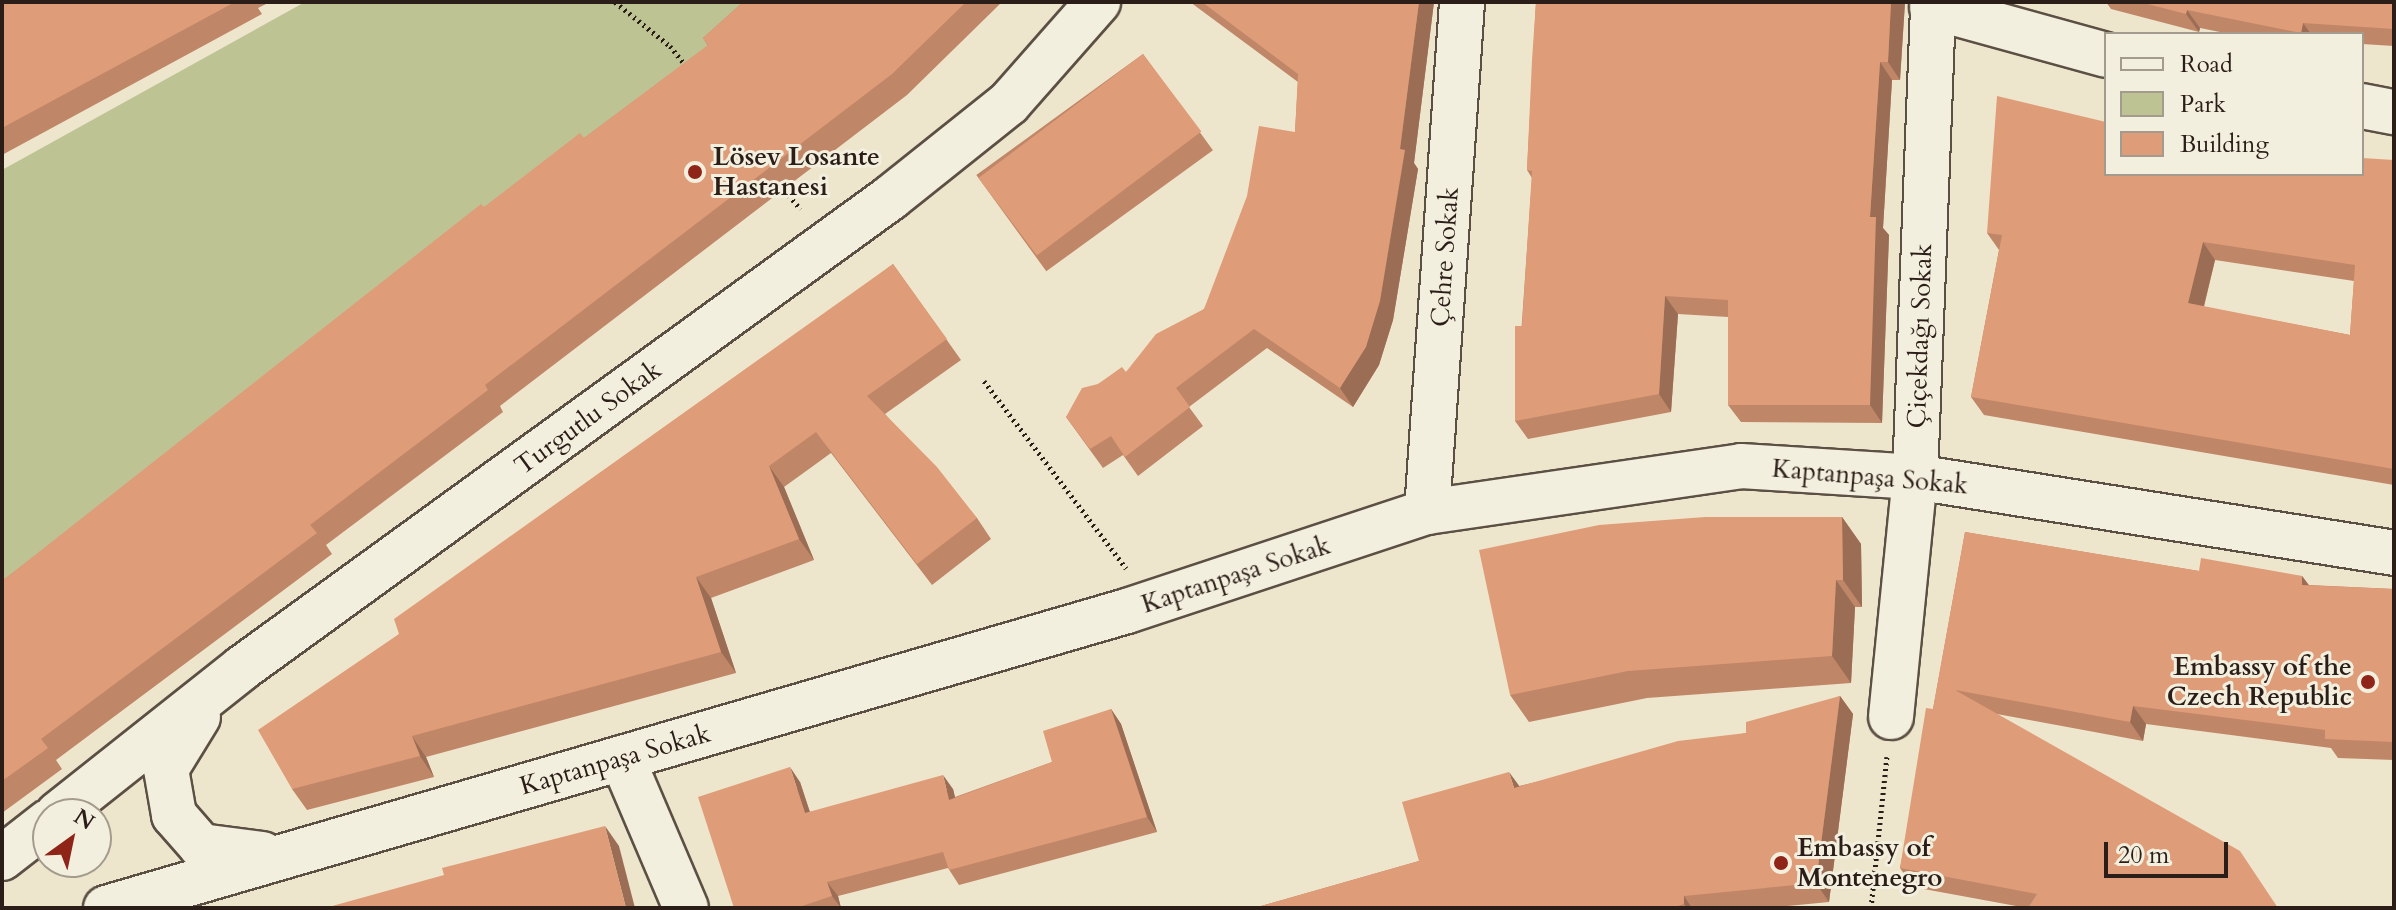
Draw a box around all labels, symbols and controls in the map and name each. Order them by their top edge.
legend [2104,32,2364,176]
text: Road [2180,48,2233,81]
text: Park [2180,88,2226,121]
text: Building [2180,128,2269,161]
place label: Lösev Losante Hastanesi [713,141,880,202]
marker: Lösev Losante Hastanesi [684,161,706,183]
street label: Çehre Sokak [1425,186,1465,328]
street label: Çiçekdağı Sokak [1901,243,1939,429]
street label: Turgutlu Sokak [508,354,668,482]
street label: Kaptanpaşa Sokak [1771,453,1969,501]
street label: Kaptanpaşa Sokak [1138,530,1334,620]
place label: Embassy of the Czech Republic [2167,651,2352,712]
marker: Embassy of the Czech Republic [2359,673,2377,691]
street label: Kaptanpaşa Sokak [516,718,714,802]
north arrow [32,798,112,878]
text: N [68,802,100,837]
scale bar [2108,826,2232,876]
place label: Embassy of Montenegro [1797,832,1943,894]
text: 20 m [2118,839,2169,872]
marker: Embassy of Montenegro [1772,854,1790,872]

